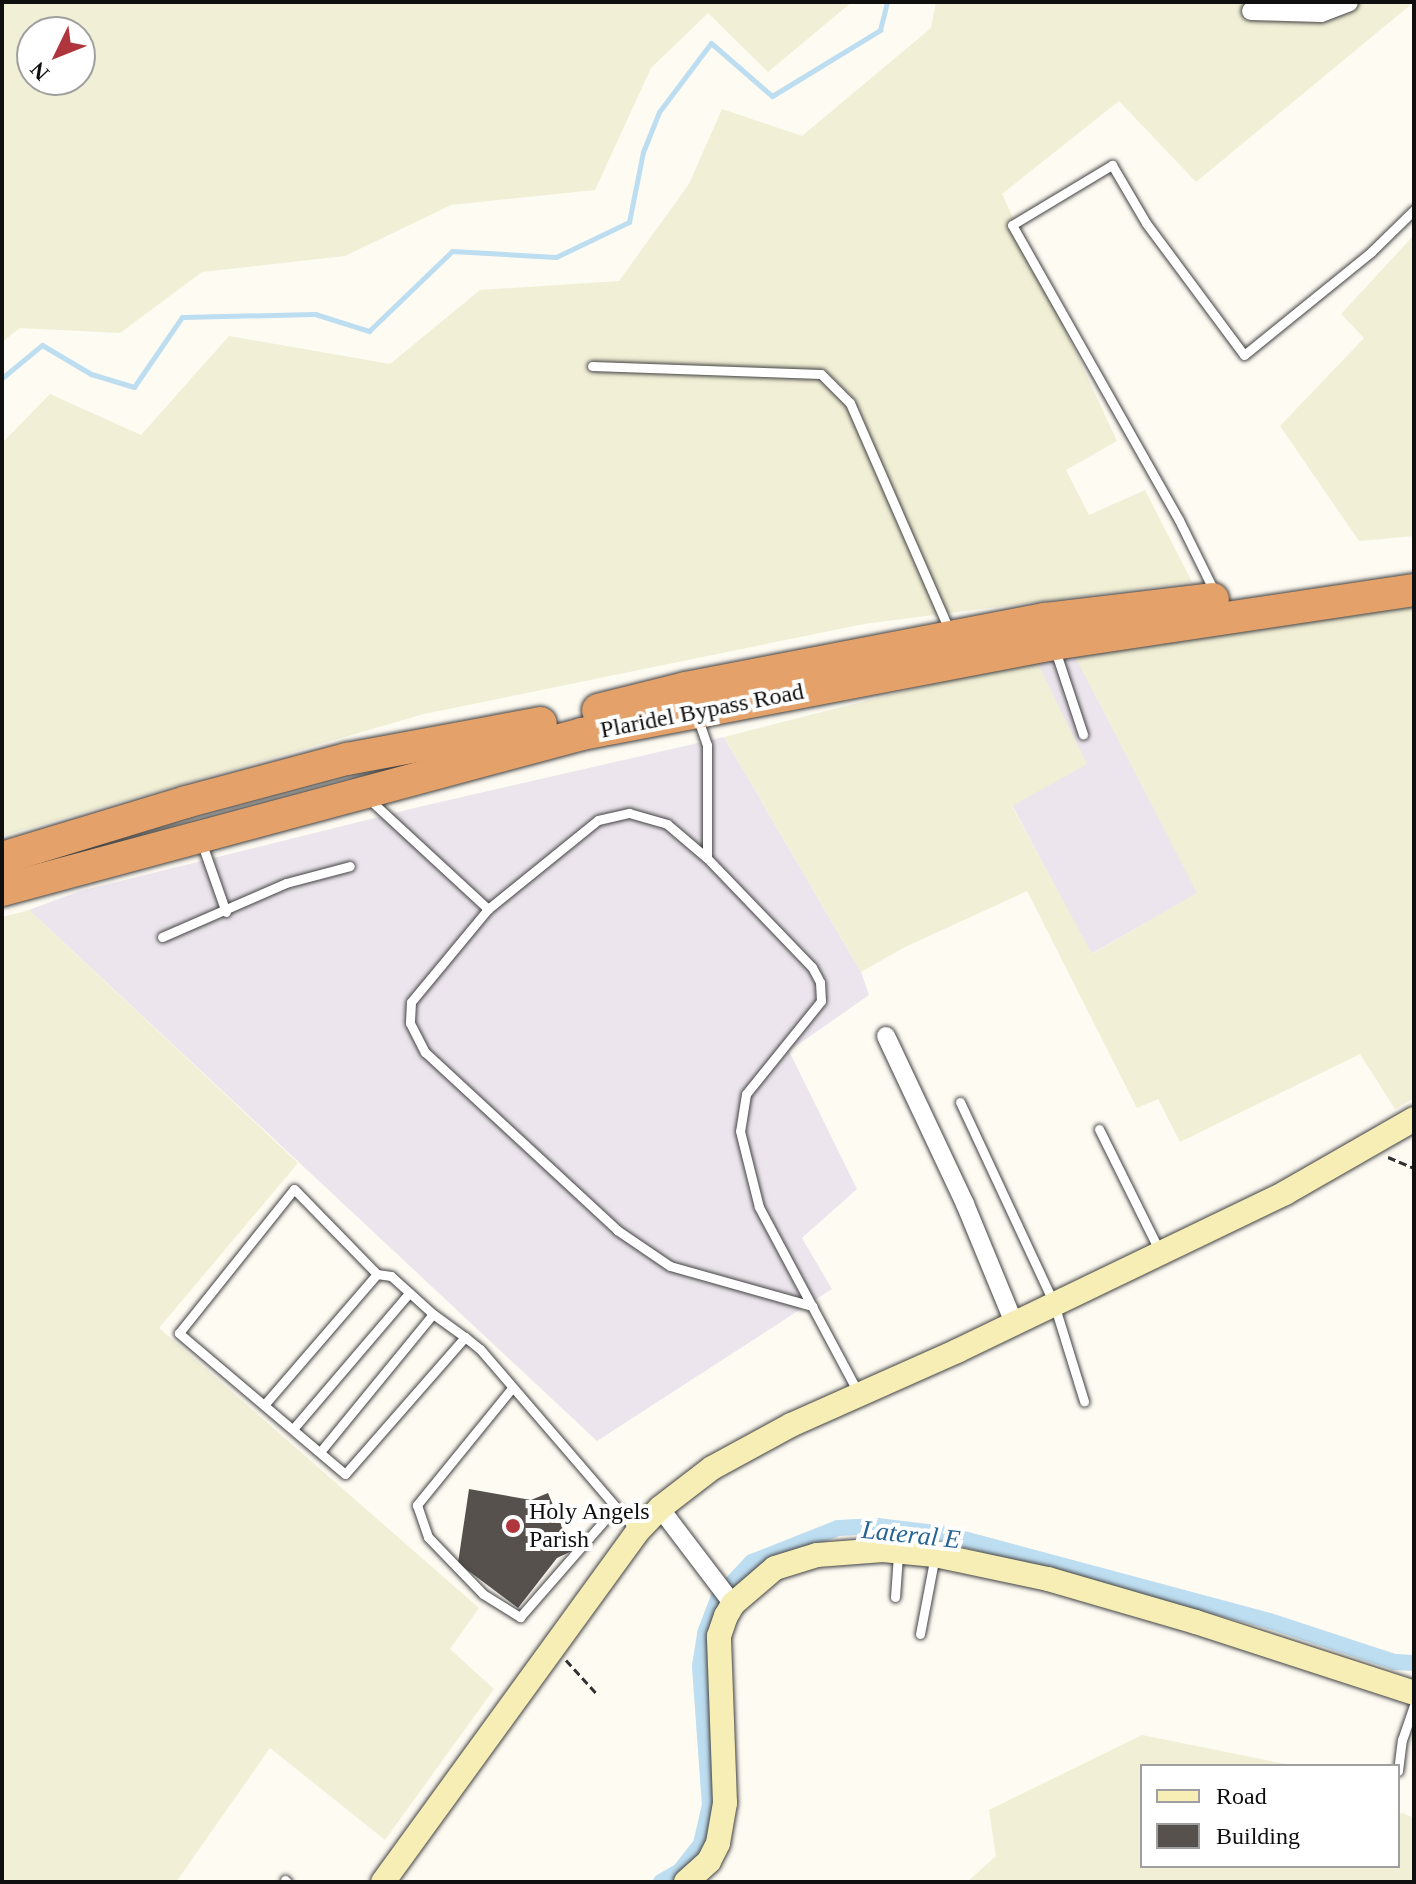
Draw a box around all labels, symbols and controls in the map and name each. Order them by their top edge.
north arrow [16,16,96,96]
text: N [25,57,54,86]
street label: Plaridel Bypass Road [598,677,806,745]
place label: Holy Angels Parish [529,1498,651,1554]
water label: Lateral E [860,1514,962,1556]
marker: Holy Angels Parish [504,1517,522,1535]
legend [1140,1764,1400,1868]
text: Road [1216,1783,1267,1809]
text: Building [1216,1823,1300,1849]

